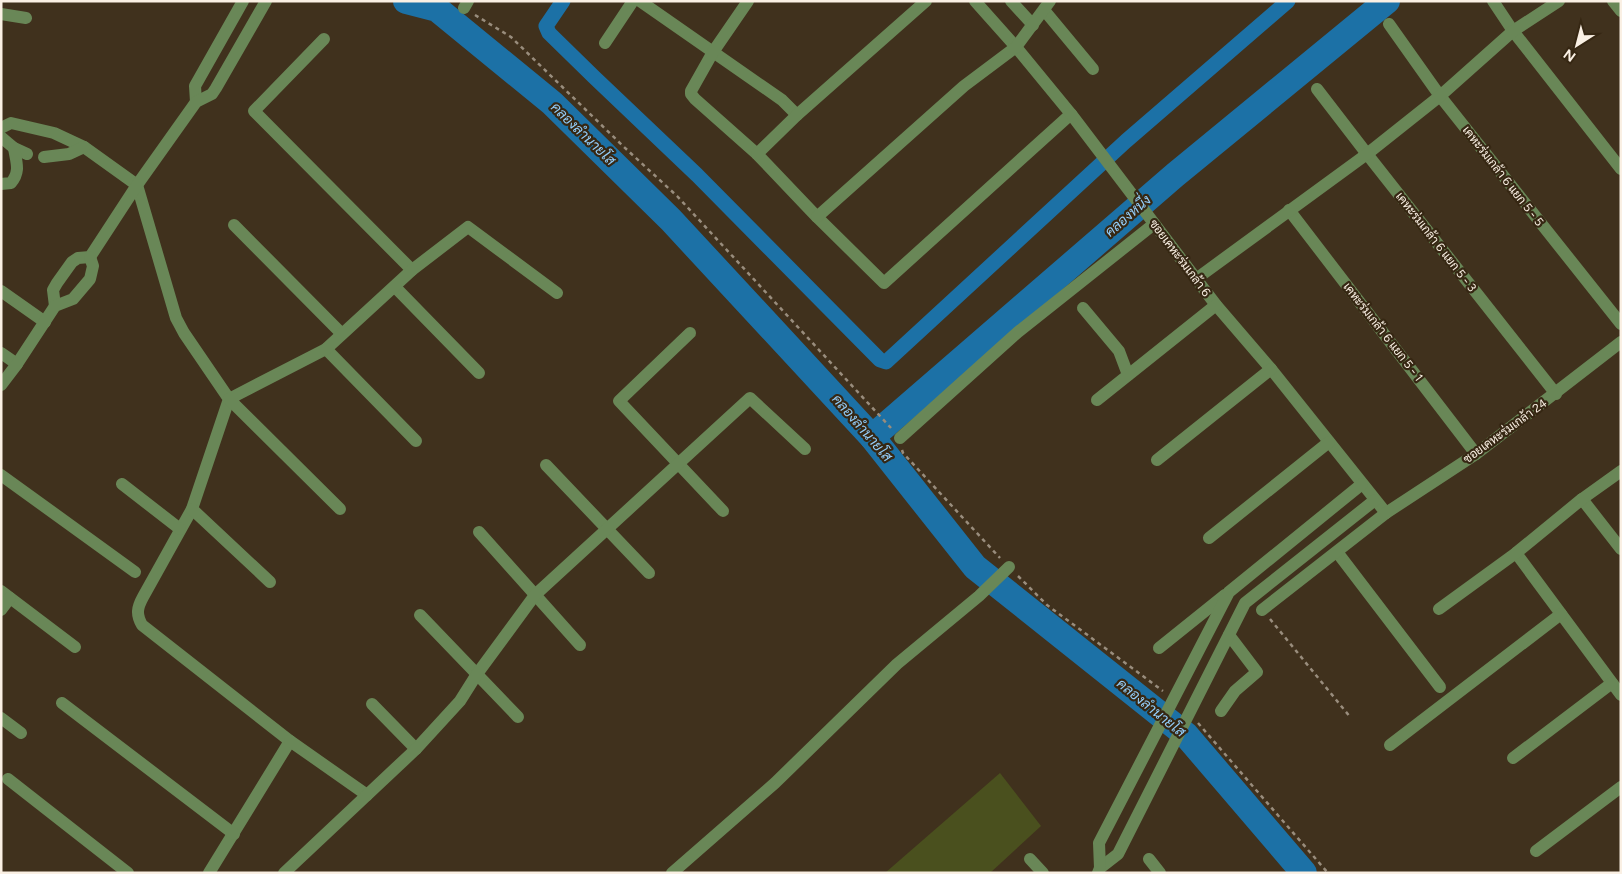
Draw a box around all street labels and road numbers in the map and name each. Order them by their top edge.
street label: เคหะร่มเกล้า 6 แยก 5 - 5 [1460,123,1546,229]
street label: เคหะร่มเกล้า 6 แยก 5 - 3 [1393,189,1479,295]
street label: ซอยเคหะร่มเกล้า 6 [1147,217,1214,299]
street label: เคหะร่มเกล้า 6 แยก 5 - 1 [1340,280,1426,384]
street label: ซอยเคหะร่มเกล้า 24 [1460,396,1550,466]

